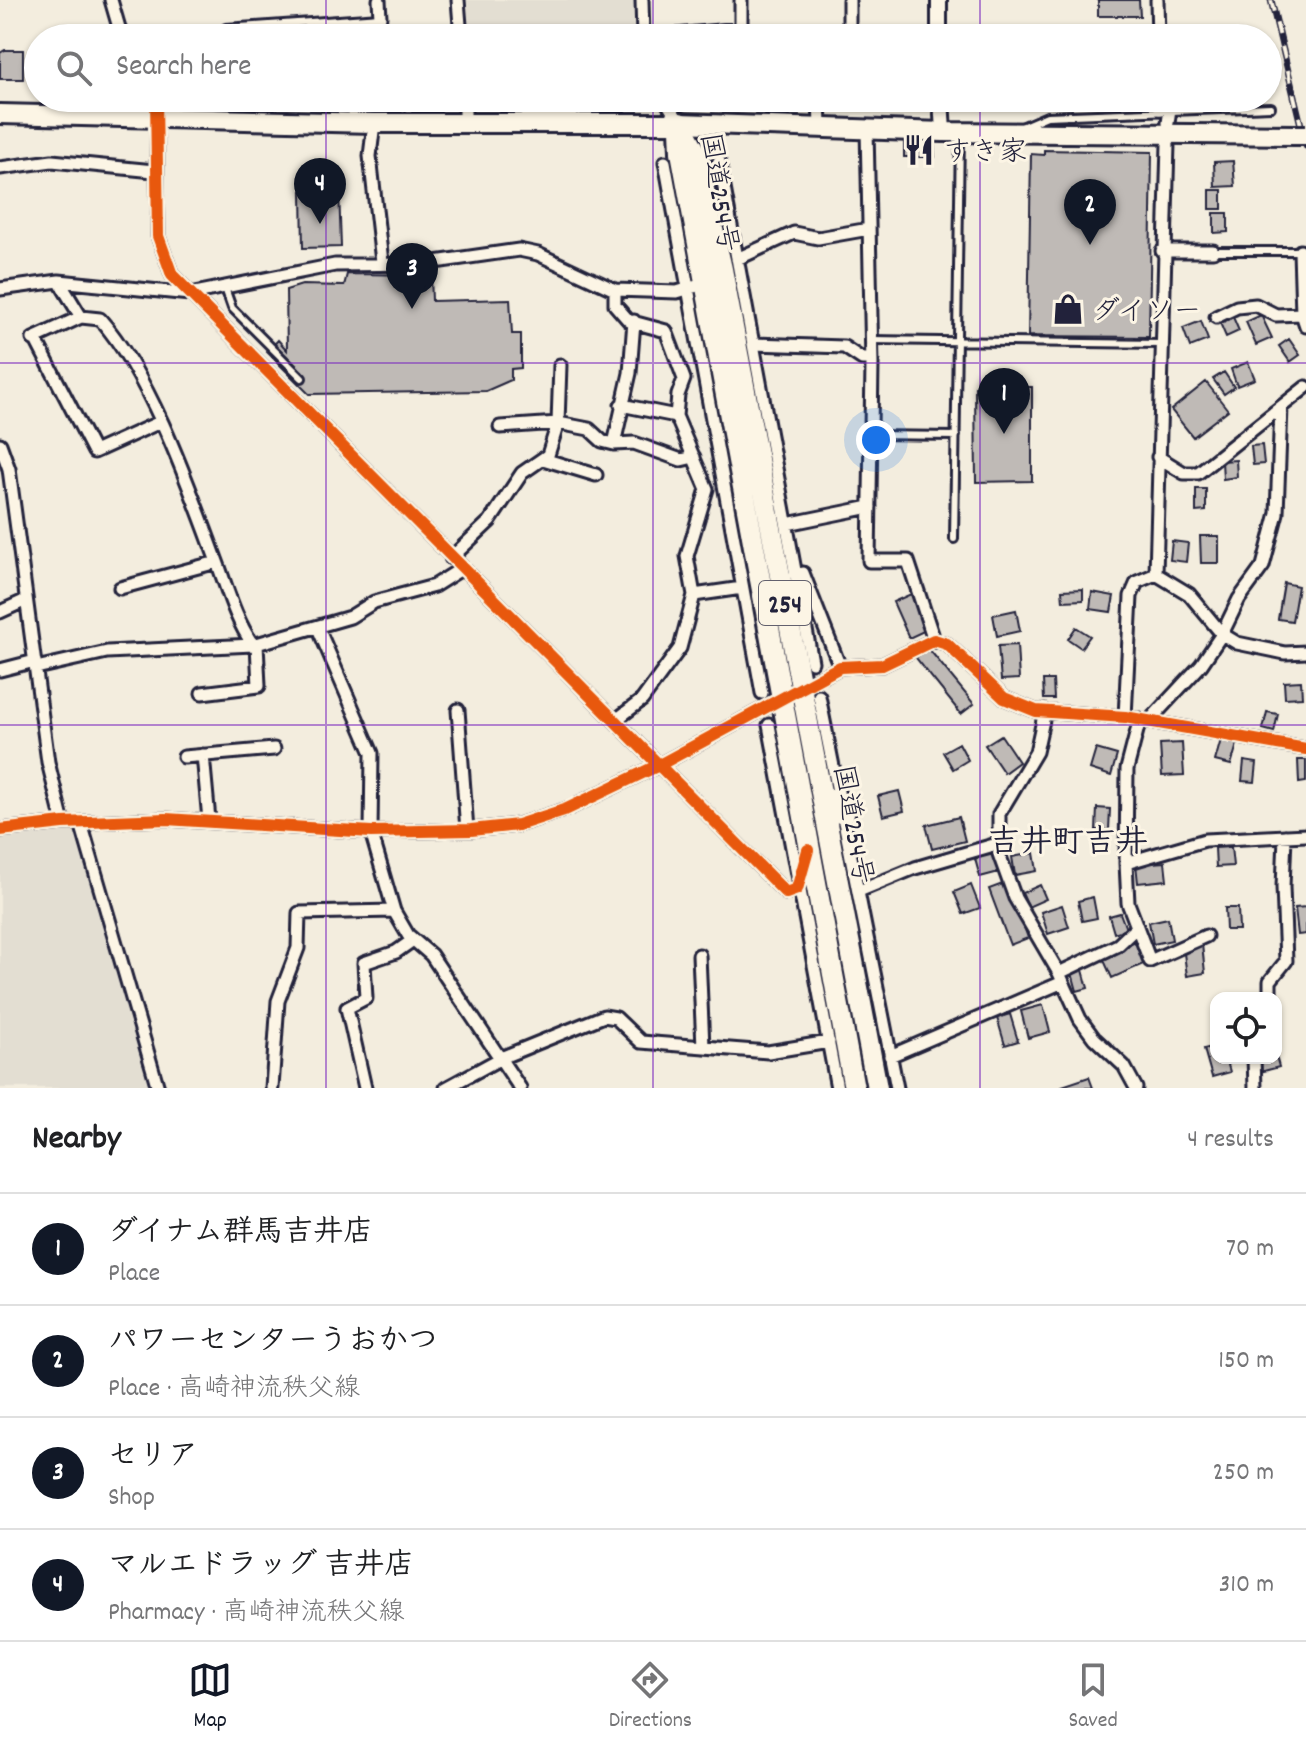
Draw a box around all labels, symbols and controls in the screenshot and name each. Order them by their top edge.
search box [24,24,1282,112]
icon: search [52,46,96,90]
text: Search here [116,47,252,90]
street label: 国道254号 [687,130,745,256]
restaurant icon: すき家 [902,133,936,167]
place label: すき家 [943,135,1027,175]
pin: 4 [294,158,346,224]
pin: 2 [1064,179,1116,245]
pin: 3 [386,243,438,309]
shop icon: ダイソー [1051,292,1085,326]
place label: ダイソー [1092,294,1201,334]
pin: 1 [978,368,1030,434]
your location [856,420,896,460]
road number: 254 [759,581,811,625]
street label: 国道254号 [820,762,880,888]
district label: 吉井町吉井 [988,822,1148,868]
map controls [1210,992,1282,1064]
button: locate [1210,992,1282,1064]
text: Nearby [32,1116,121,1165]
text: 4 results [1187,1122,1274,1159]
text: ダイナム群馬吉井店 [108,1213,373,1256]
text: 1 [55,1231,61,1268]
text: 70 m [1226,1231,1274,1268]
text: Place [108,1256,160,1293]
text: パワーセンターうおかつ [108,1322,438,1365]
text: 2 [52,1343,64,1380]
text: 150 m [1218,1343,1274,1380]
text: Place · 高崎神流秩父線 [108,1371,360,1408]
text: セリア [108,1437,198,1480]
text: 3 [52,1455,64,1492]
text: 250 m [1213,1455,1274,1492]
text: Shop [108,1480,155,1517]
text: マルエドラッグ 吉井店 [108,1546,414,1589]
text: 4 [53,1567,63,1604]
text: 310 m [1219,1567,1274,1604]
text: Pharmacy · 高崎神流秩父線 [108,1595,404,1632]
tab: Map [188,1658,232,1737]
tab: Directions [609,1658,692,1737]
tab: Saved [1069,1658,1118,1737]

